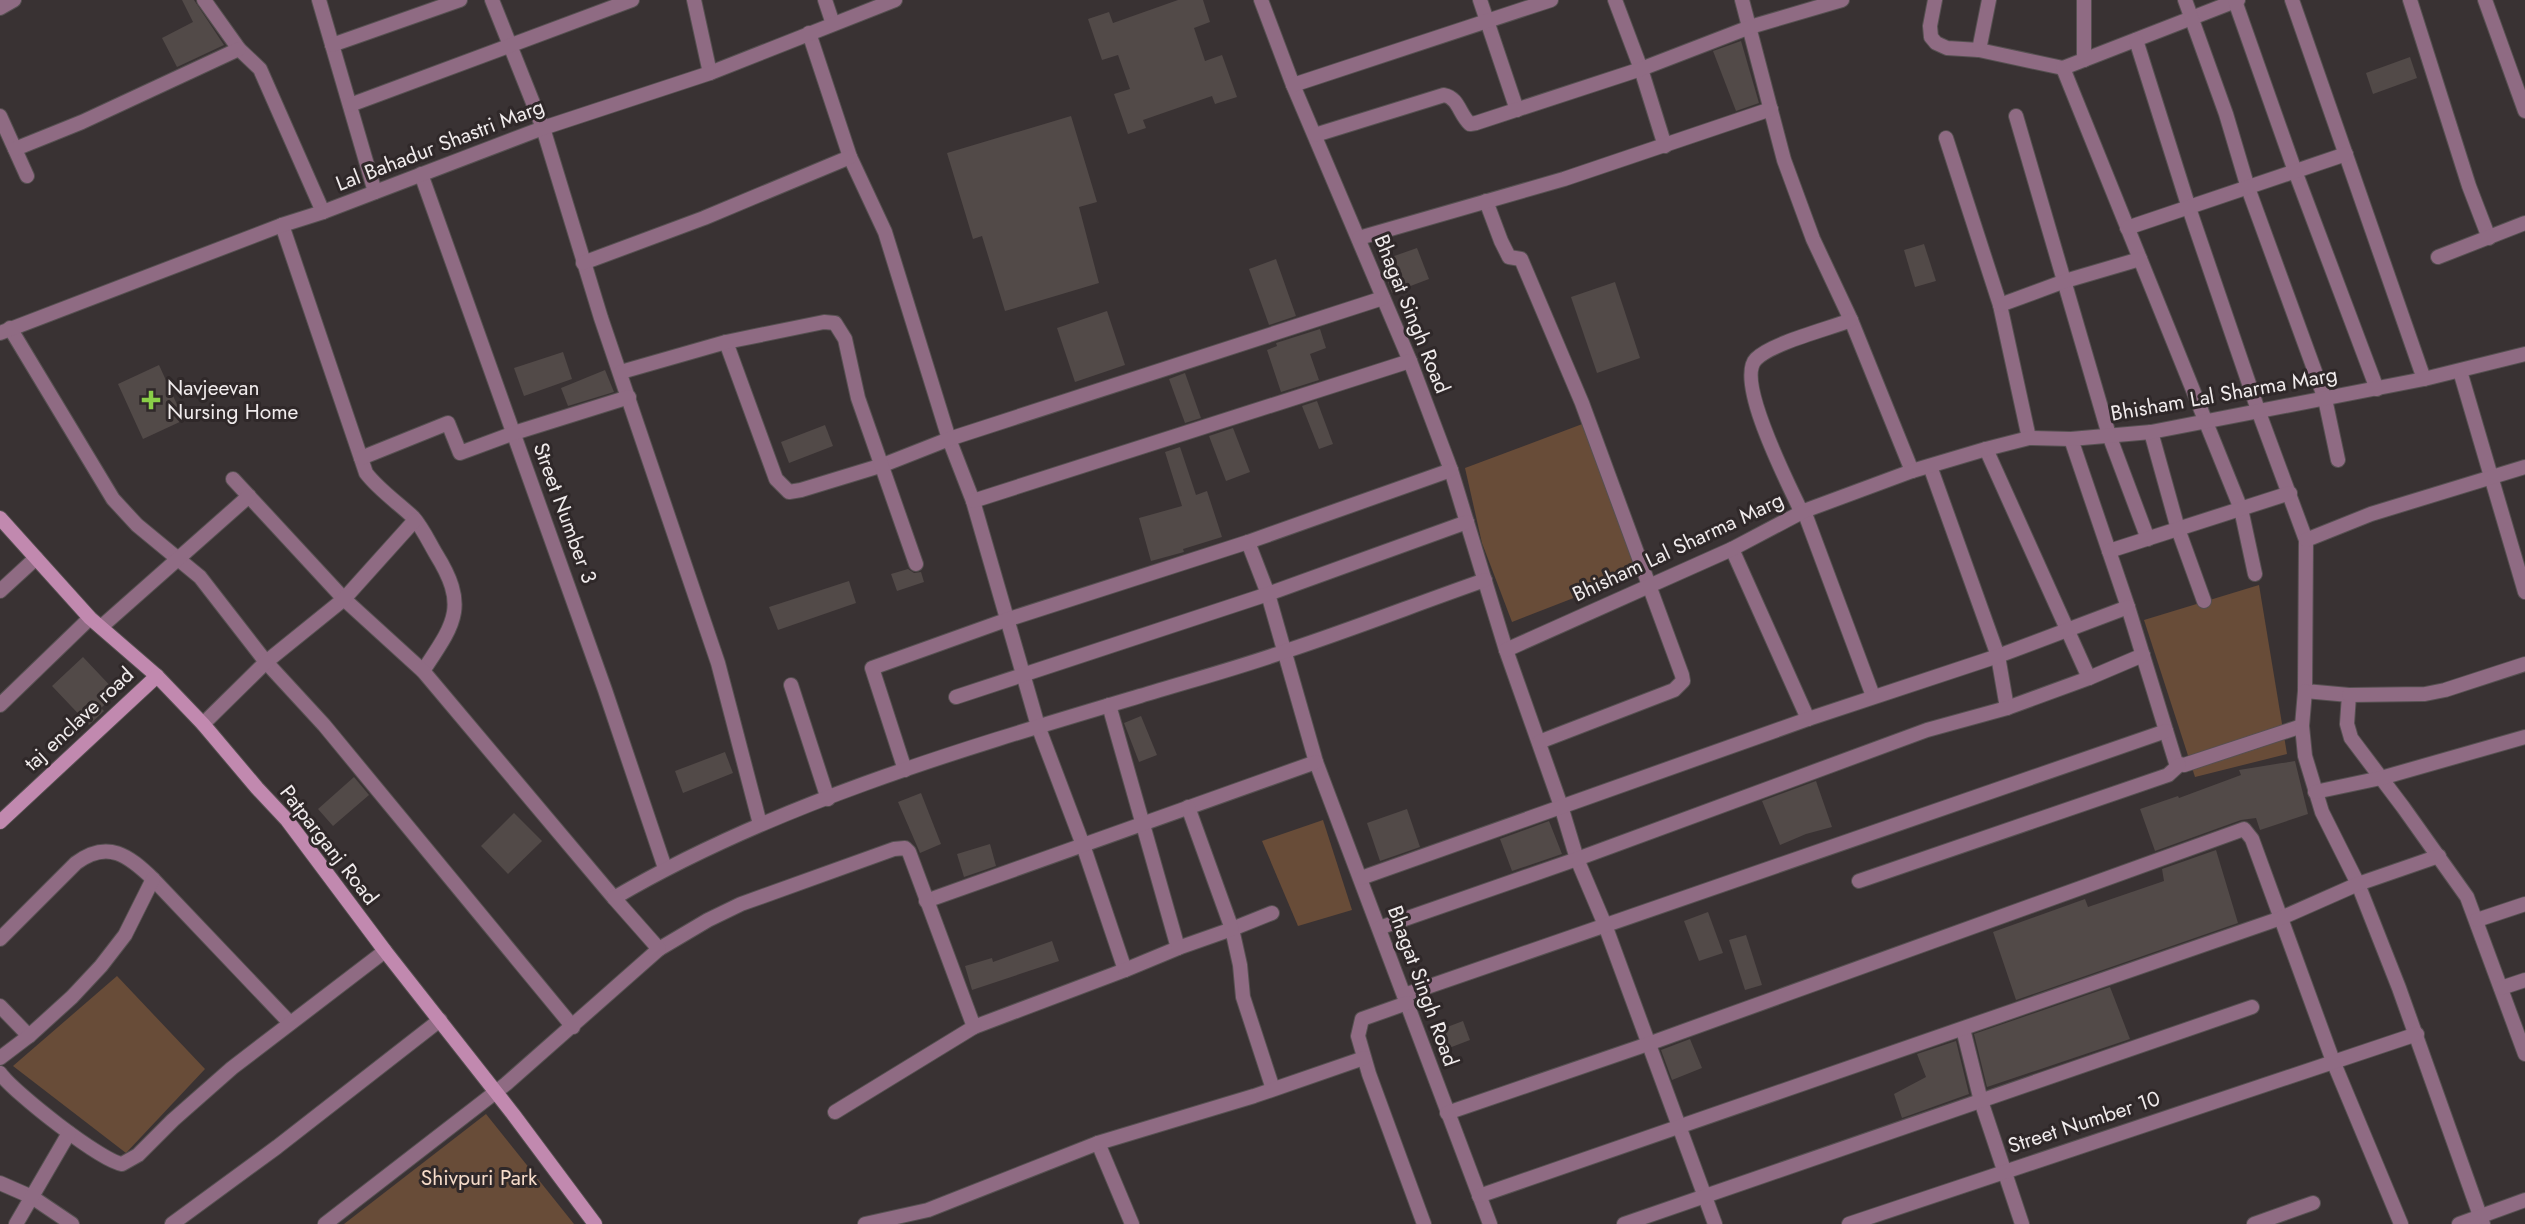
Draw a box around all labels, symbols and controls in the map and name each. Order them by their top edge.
street label: Lal Bahadur Shastri Marg [331,91,549,199]
street label: Bhagat Singh Road [1366,230,1458,398]
street label: Bhisham Lal Sharma Marg [2108,359,2340,429]
place label: Navjeevan Nursing Home [167,373,299,427]
marker: Navjeevan Nursing Home [141,390,161,410]
street label: Street Number 3 [526,438,604,588]
street label: Bhisham Lal Sharma Marg [1568,485,1788,609]
street label: taj enclave road [18,660,140,778]
street label: Patparganj Road [273,779,385,911]
street label: Bhagat Singh Road [1380,902,1466,1070]
street label: Street Number 10 [2004,1083,2164,1161]
park label: Shivpuri Park [421,1163,538,1193]

